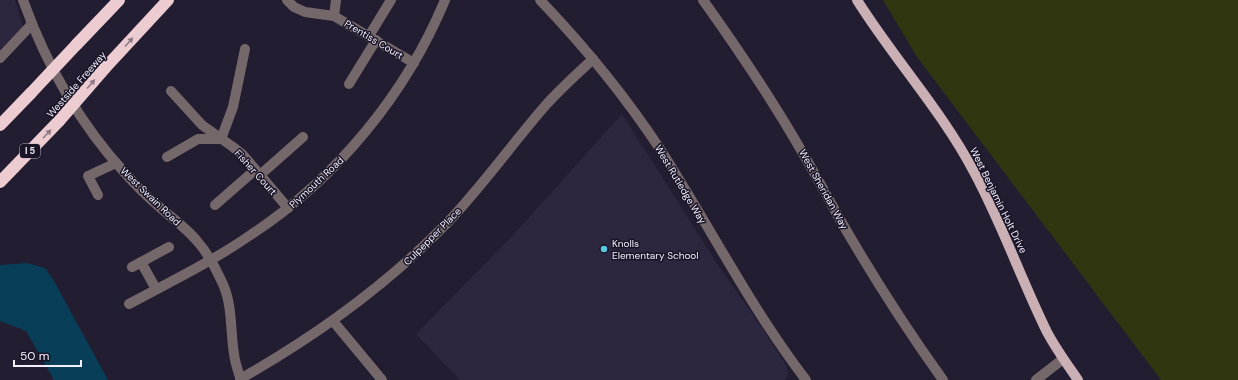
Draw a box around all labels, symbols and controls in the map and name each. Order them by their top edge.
street label: Prentiss Court [342,17,406,62]
one-way arrow [124,37,134,47]
street label: Westside Freeway [44,48,109,120]
one-way arrow [87,79,96,89]
one-way arrow [42,129,52,139]
street label: West Rutledge Way [652,142,709,226]
road number: I 5 [20,144,40,158]
street label: West Benjamin Holt Drive [967,145,1030,256]
street label: Fisher Court [232,147,280,198]
street label: West Sheridan Way [796,147,851,232]
street label: Plymouth Road [286,154,346,211]
street label: West Swain Road [118,164,184,228]
street label: Culpepper Place [401,204,464,268]
place label: Knolls Elementary School [612,237,699,262]
marker: Knolls Elementary School [599,244,609,254]
scale bar [14,342,81,368]
text: 50 m [20,348,49,364]

